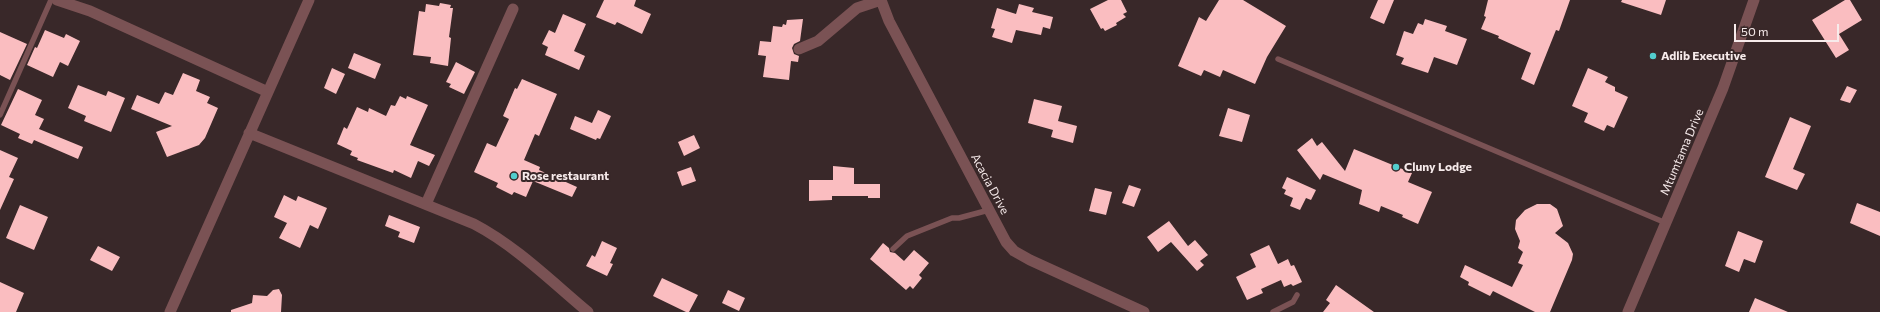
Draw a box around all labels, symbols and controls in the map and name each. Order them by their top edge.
scale bar [1736,16,1841,42]
text: 50 m [1741,24,1769,38]
place label: Adlib Executive [1661,49,1746,63]
marker: Adlib Executive [1648,51,1658,61]
street label: Mtumtama Drive [1657,107,1707,197]
street label: Acacia Drive [968,151,1012,217]
place label: Cluny Lodge [1404,160,1472,174]
marker: Cluny Lodge [1391,162,1401,172]
place label: Rose restaurant [522,169,609,183]
marker: Rose restaurant [509,171,519,181]

